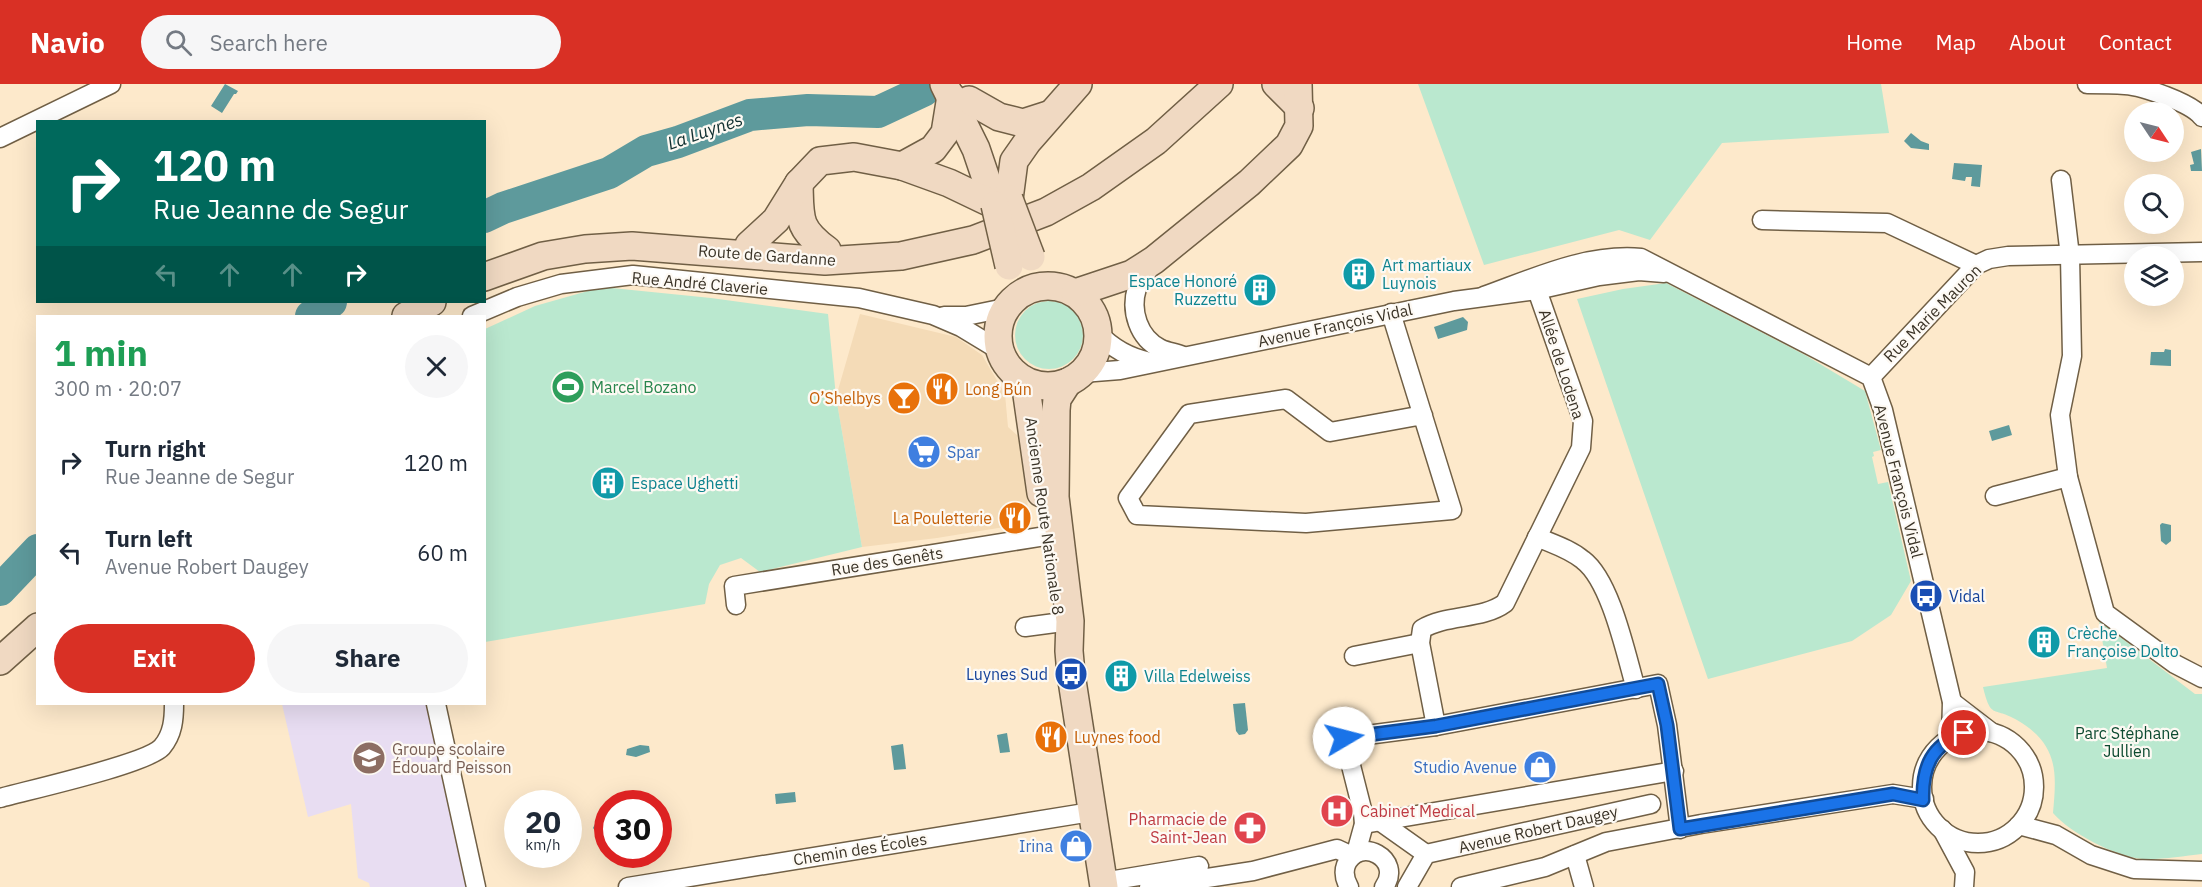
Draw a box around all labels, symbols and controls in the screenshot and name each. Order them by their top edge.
search box [141,15,561,69]
text: Navio [30,24,105,61]
icon: search [162,26,195,59]
text: Search here [210,28,328,57]
text: Home [1846,28,1903,56]
text: Map [1936,28,1976,56]
text: About [2009,28,2066,56]
text: Contact [2099,28,2172,56]
north arrow [2124,102,2184,162]
map controls [2124,102,2184,306]
water label: La Luynes [664,107,746,155]
text: 120 m [153,138,276,193]
icon: right [54,144,132,222]
button: search [2124,174,2184,234]
text: Rue Jeanne de Segur [153,191,408,226]
street label: Route de Gardanne [697,240,837,270]
button: layers [2124,246,2184,306]
place label: Art martiaux Luynois [1382,255,1471,293]
building icon: Art martiaux Luynois [1341,256,1377,292]
icon: left [150,258,183,291]
icon: ahead [213,258,246,291]
icon: ahead [276,258,309,291]
icon: right [339,258,372,291]
street label: Rue Marie Mauron [1879,260,1985,366]
street label: Rue André Claverie [631,267,769,299]
place label: Espace Honoré Ruzzettu [1129,271,1237,309]
building icon: Espace Honoré Ruzzettu [1242,272,1278,308]
street label: Avenue François Vidal [1256,299,1414,351]
street label: Allée de Lodena [1535,306,1589,422]
text: 1 min [54,329,148,376]
button: close [405,335,468,398]
sports icon: Marcel Bozano [550,369,586,405]
restaurant icon: Long Bún [924,371,960,407]
text: 300 m · 20:07 [54,375,182,402]
place label: Marcel Bozano [591,377,697,397]
place label: Long Bún [965,379,1032,399]
bar icon: O’Shelbys [886,380,922,416]
place label: O’Shelbys [809,388,881,408]
street label: Avenue François Vidal [1870,402,1928,560]
street label: Ancienne Route Nationale 8 [1021,416,1069,616]
text: Turn right [105,434,206,463]
supermarket icon: Spar [906,434,942,470]
place label: Spar [947,442,980,462]
icon: right [54,446,87,479]
text: 120 m [404,448,468,477]
text: Rue Jeanne de Segur [105,463,294,490]
building icon: Espace Ughetti [590,465,626,501]
place label: Espace Ughetti [631,473,739,493]
restaurant icon: La Pouletterie [997,500,1033,536]
place label: La Pouletterie [893,508,992,528]
text: Turn left [105,524,193,553]
icon: left [54,536,87,569]
text: 60 m [417,538,468,567]
street label: Rue des Genêts [830,542,944,580]
text: Avenue Robert Daugey [105,553,309,580]
bus stop icon: Vidal [1908,578,1944,614]
place label: Vidal [1949,586,1985,606]
place label: Crèche Françoise Dolto [2067,623,2179,661]
button: Exit [54,624,255,693]
button: Share [267,624,468,693]
building icon: Crèche Françoise Dolto [2026,624,2062,660]
bus stop icon: Luynes Sud [1053,656,1089,692]
building icon: Villa Edelweiss [1103,658,1139,694]
place label: Luynes Sud [966,664,1048,684]
place label: Villa Edelweiss [1144,666,1251,686]
position arrow [1312,706,1376,770]
pin [1938,707,1989,758]
icon: arrive [1947,716,1980,749]
restaurant icon: Luynes food [1033,719,1069,755]
park label: Parc Stéphane Jullien [2075,723,2179,761]
place label: Luynes food [1074,727,1161,747]
place label: Groupe scolaire Édouard Peisson [392,739,512,777]
school or university icon: Groupe scolaire Édouard Peisson [351,740,387,776]
shop icon: Studio Avenue [1522,749,1558,785]
place label: Studio Avenue [1414,757,1517,777]
speed limit sign: 30 [594,790,672,868]
hospital icon: Cabinet Medical [1319,793,1355,829]
place label: Cabinet Medical [1360,801,1475,821]
street label: Avenue Robert Daugey [1456,801,1620,857]
text: 20 [525,802,561,841]
place label: Pharmacie de Saint-Jean [1129,809,1227,847]
pharmacy icon: Pharmacie de Saint-Jean [1232,810,1268,846]
street label: Chemin des Écoles [791,828,928,869]
shop icon: Irina [1058,828,1094,864]
text: km/h [525,835,561,854]
place label: Irina [1019,836,1053,856]

